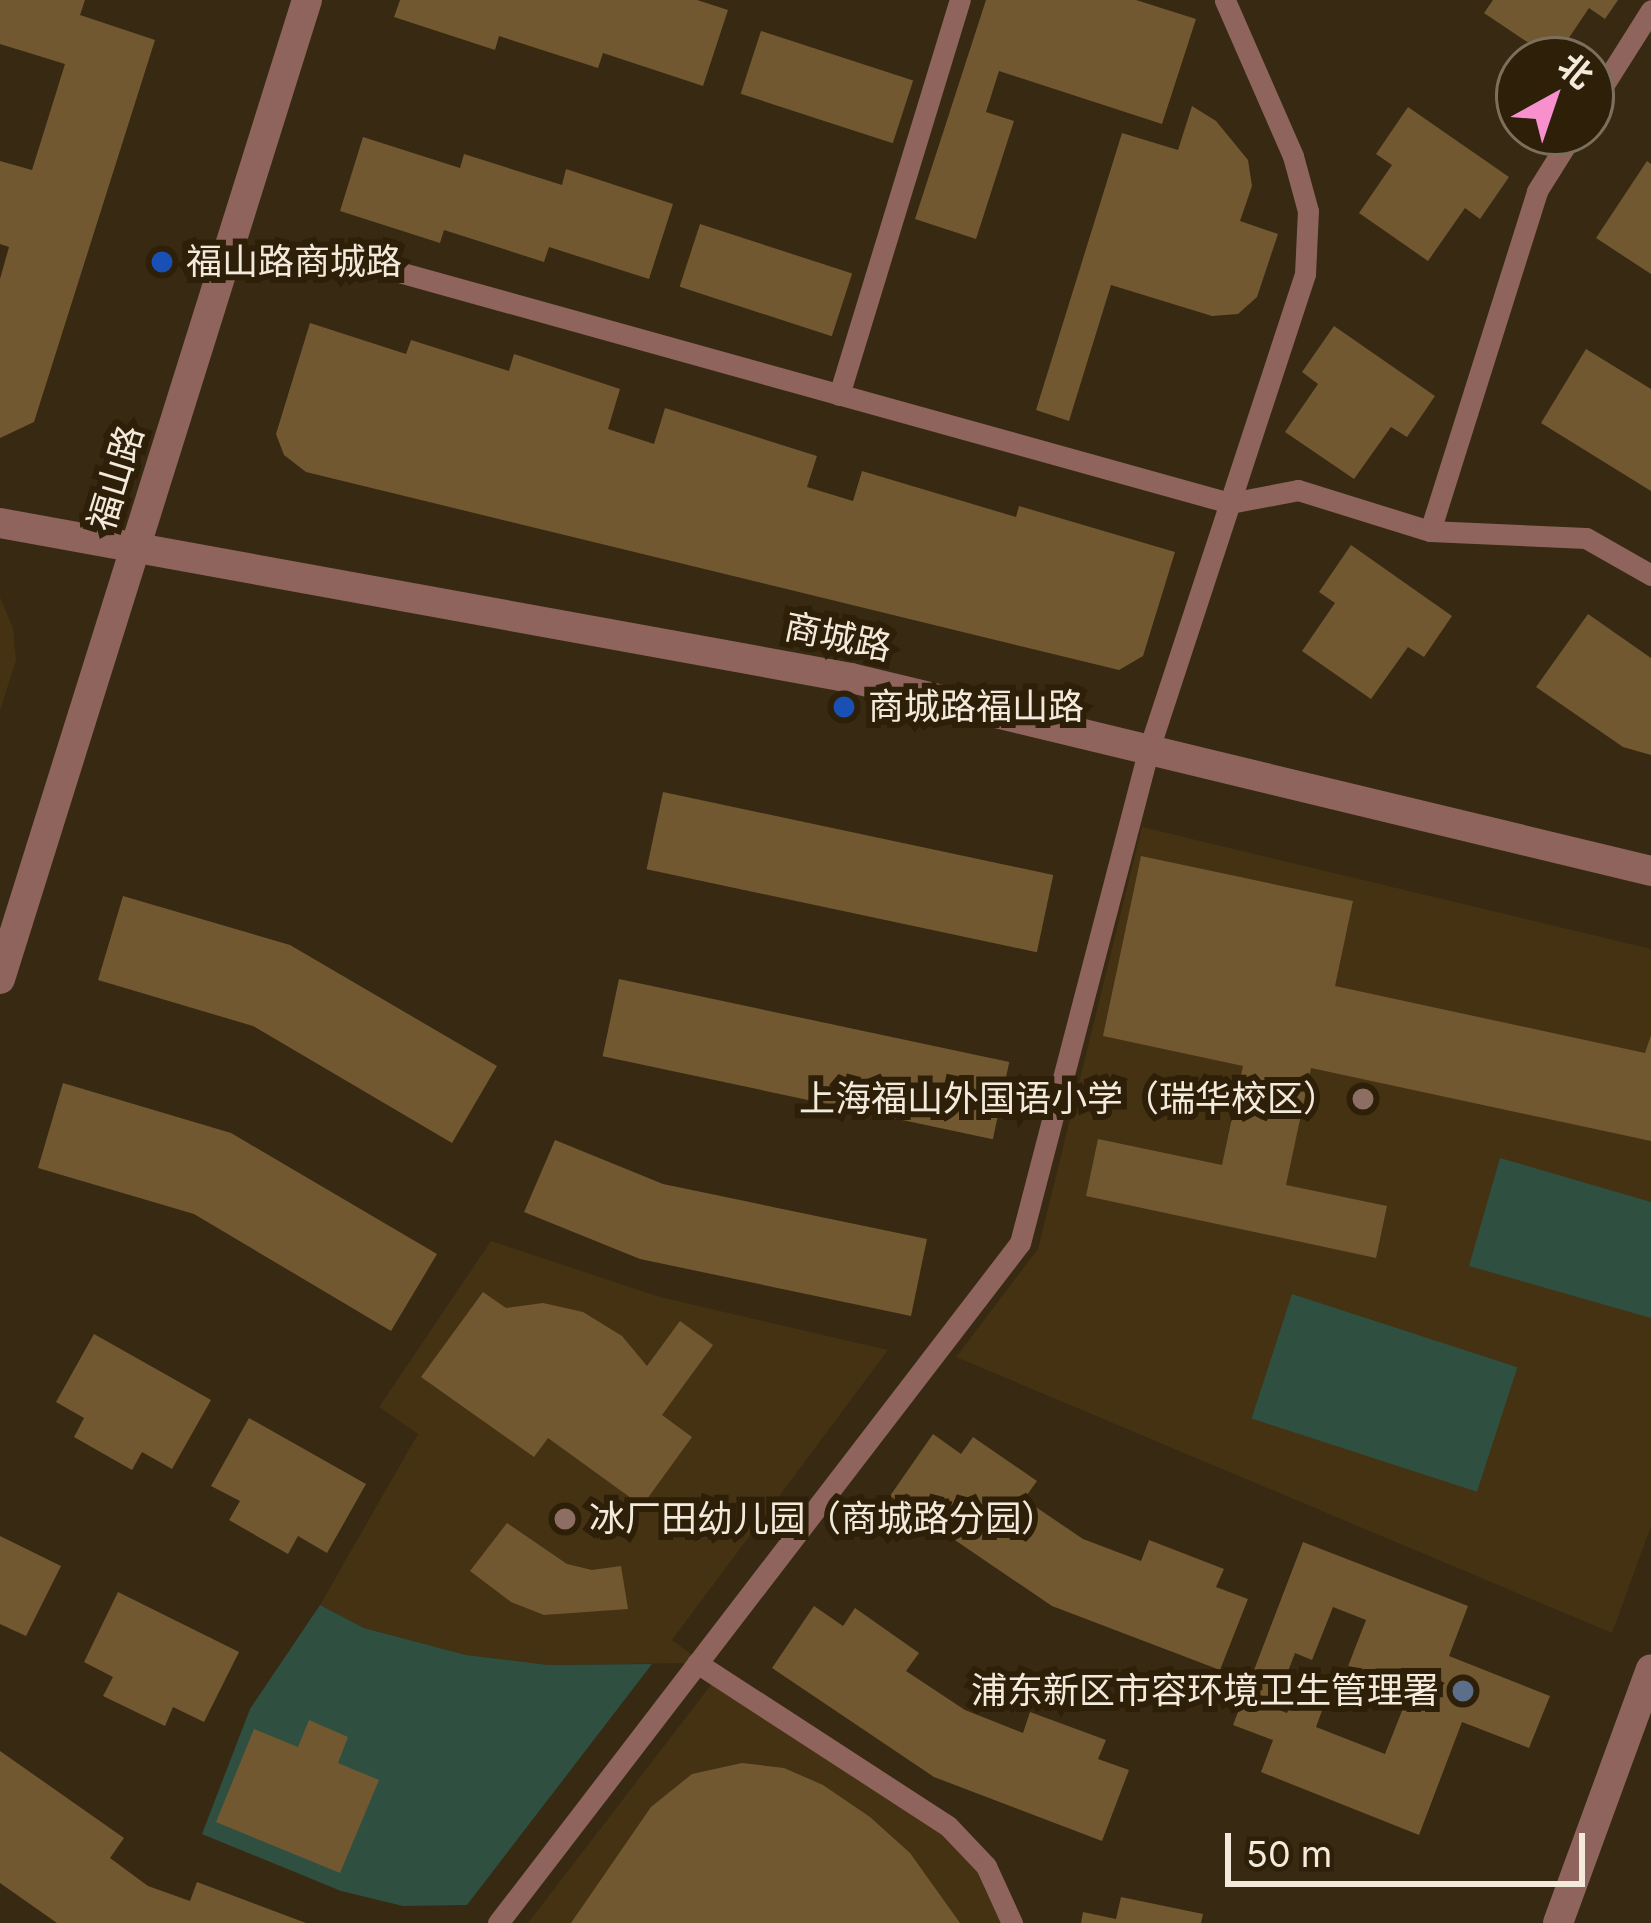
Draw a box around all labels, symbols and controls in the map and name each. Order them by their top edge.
north arrow [1495,36,1615,156]
text: 北 [1551,45,1602,97]
place label: 福山路商城路 [186,240,402,284]
marker: 福山路商城路 [149,249,175,275]
street label: 福山路 [80,420,152,536]
street label: 商城路 [781,605,895,669]
place label: 商城路福山路 [868,685,1084,729]
marker: 商城路福山路 [831,694,857,720]
place label: 上海福山外国语小学（瑞华校区） [799,1077,1339,1121]
marker: 上海福山外国语小学（瑞华校区） [1350,1086,1376,1112]
place label: 冰厂田幼儿园（商城路分园） [589,1497,1057,1541]
marker: 冰厂田幼儿园（商城路分园） [552,1506,578,1532]
place label: 浦东新区市容环境卫生管理署 [971,1669,1439,1713]
marker: 浦东新区市容环境卫生管理署 [1450,1678,1476,1704]
scale bar [1231,1809,1591,1883]
text: 50 m [1246,1832,1332,1876]

